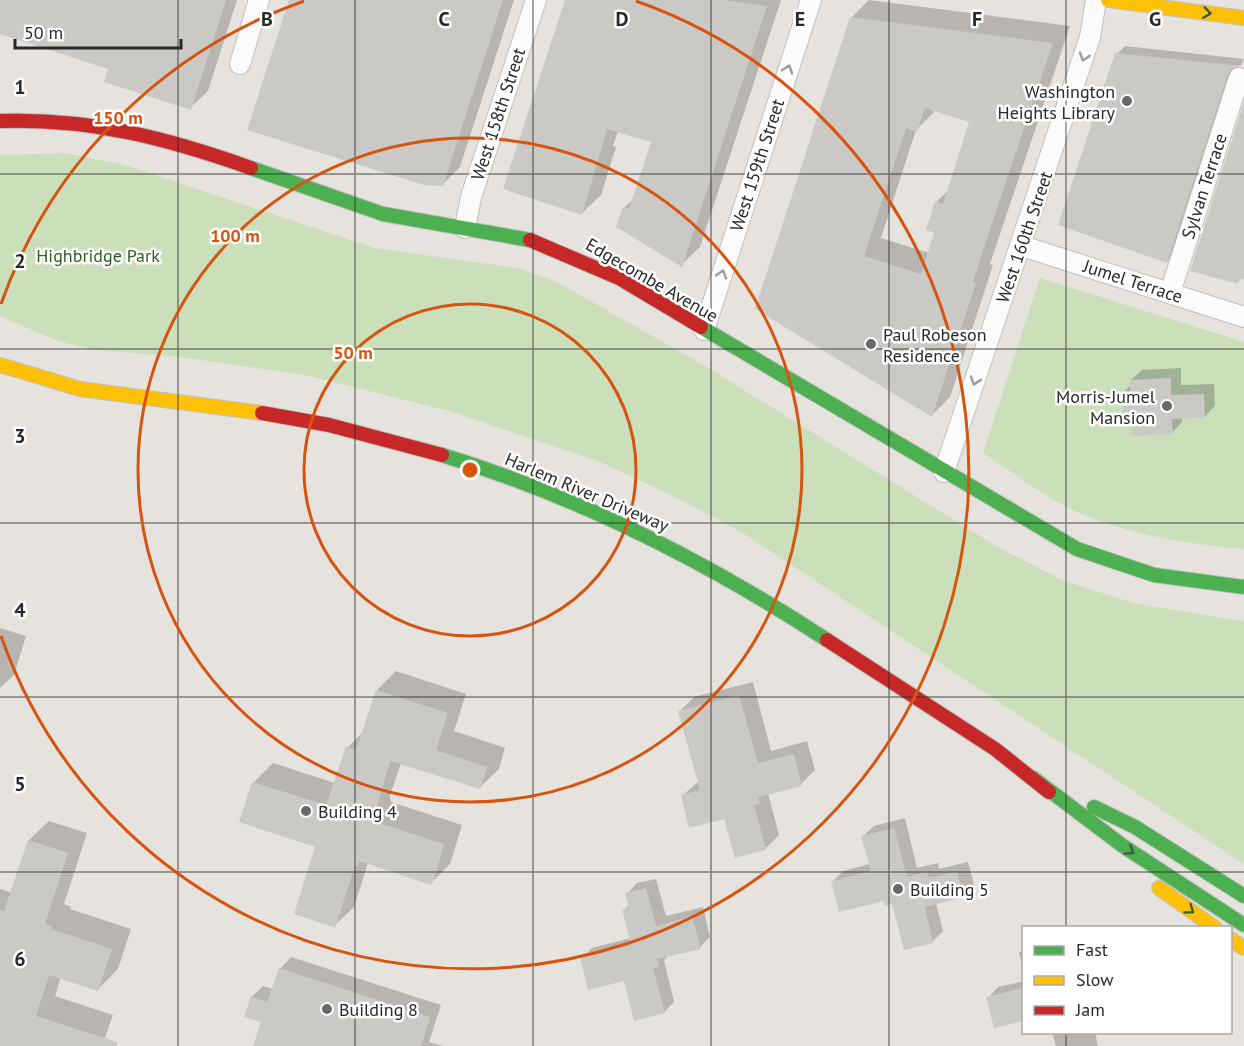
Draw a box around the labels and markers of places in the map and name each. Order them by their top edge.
place label: Washington Heights Library [998,80,1116,124]
marker: Washington Heights Library [1120,94,1134,108]
place label: Paul Robeson Residence [883,323,987,367]
marker: Paul Robeson Residence [864,337,878,351]
place label: Morris-Jumel Mansion [1056,385,1156,429]
marker: Morris-Jumel Mansion [1160,399,1174,413]
centre of rings [460,460,480,480]
place label: Building 4 [318,800,397,823]
marker: Building 4 [299,804,313,818]
place label: Building 5 [910,878,989,901]
marker: Building 5 [891,882,905,896]
place label: Building 8 [339,998,418,1021]
marker: Building 8 [320,1002,334,1016]

